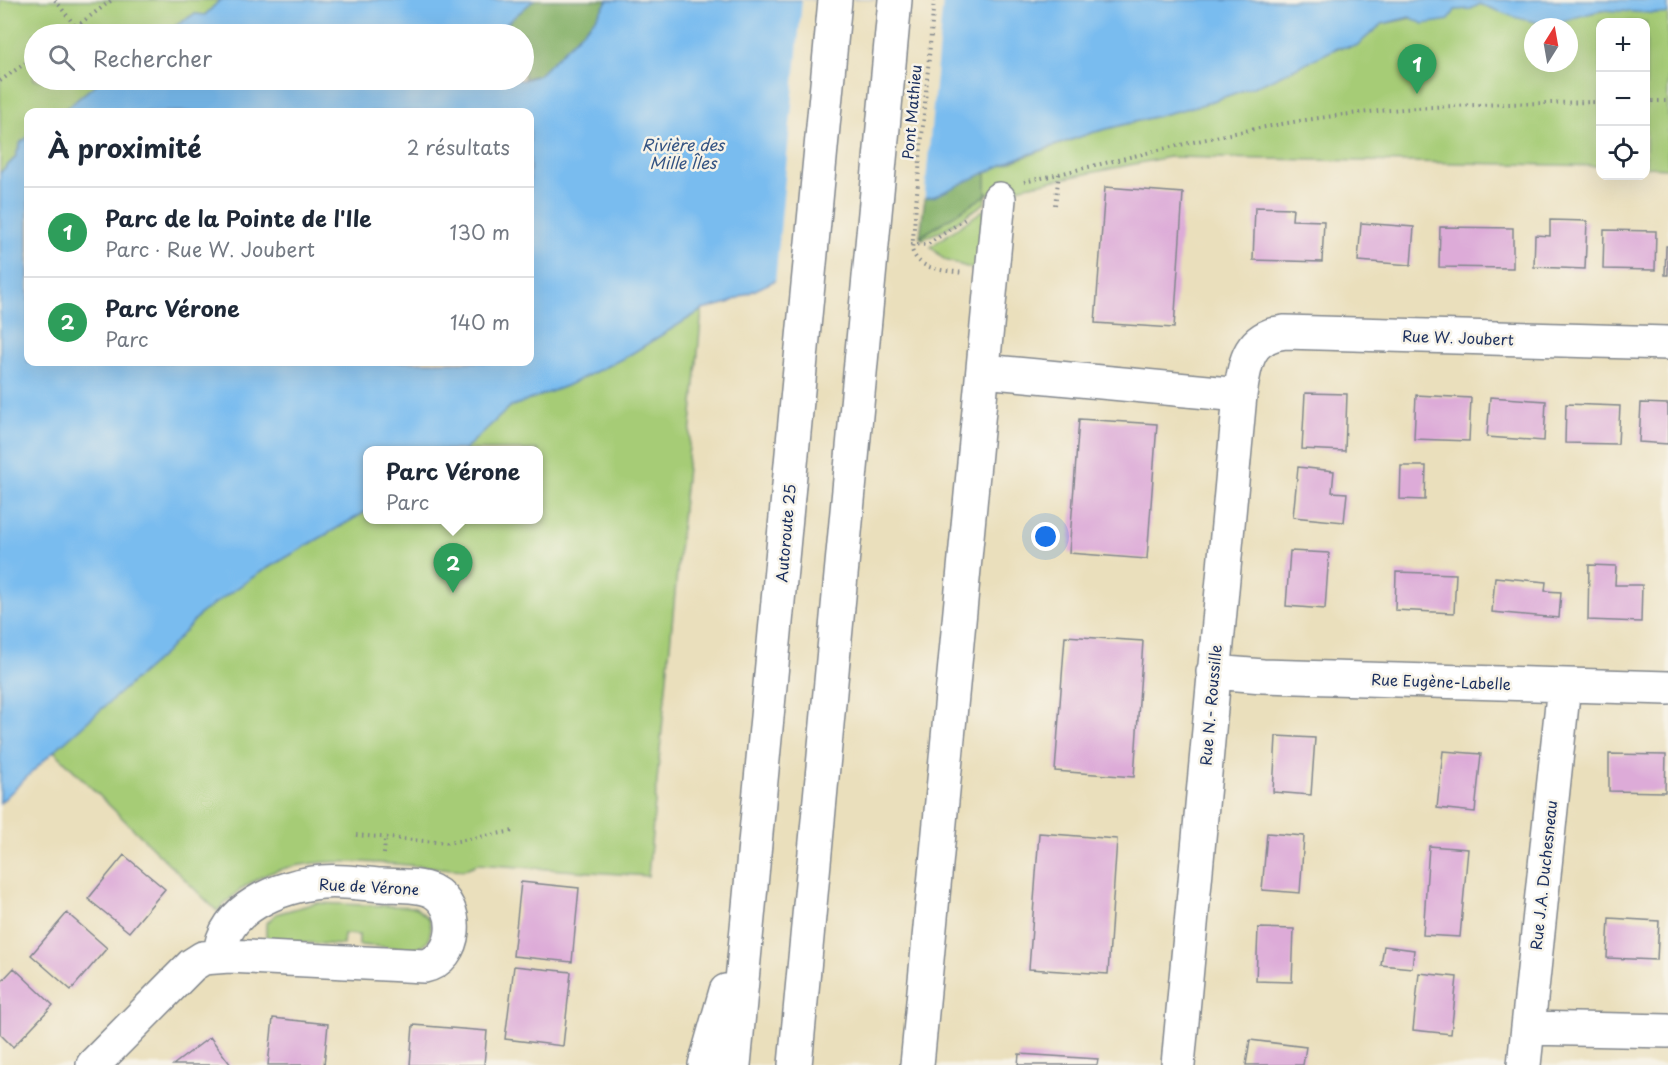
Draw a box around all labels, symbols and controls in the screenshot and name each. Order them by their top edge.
north arrow [1524,18,1578,72]
map controls [1596,18,1650,180]
button: + [1596,18,1650,72]
search box [24,24,534,90]
icon: search [45,41,78,74]
text: Rechercher [93,41,212,74]
pin: 1 [1398,44,1436,94]
street label: Pont Mathieu [895,64,927,160]
button: − [1596,72,1650,126]
button: locate [1596,126,1650,180]
text: À proximité [48,128,202,167]
text: 2 résultats [407,132,510,162]
water label: Rivière des Mille Îles [642,132,726,174]
text: Parc de la Pointe de l'Ile [105,201,372,234]
text: 1 [63,217,72,247]
text: 130 m [450,217,510,247]
text: Parc · Rue W. Joubert [105,234,315,264]
text: Parc Vérone [105,291,240,324]
text: 2 [60,307,75,337]
text: 140 m [450,307,510,337]
text: Parc [105,324,148,354]
street label: Rue W. Joubert [1402,324,1514,350]
popup [363,446,543,524]
text: Parc Vérone [386,454,520,487]
street label: Autoroute 25 [769,483,801,583]
text: Parc [386,487,429,517]
your location [1031,522,1060,551]
pin: 2 [434,544,472,593]
street label: Rue N.- Roussille [1193,644,1227,766]
street label: Rue Eugène-Labelle [1371,667,1511,695]
street label: Rue J.A. Duchesneau [1524,799,1562,951]
street label: Rue de Vérone [318,872,420,900]

